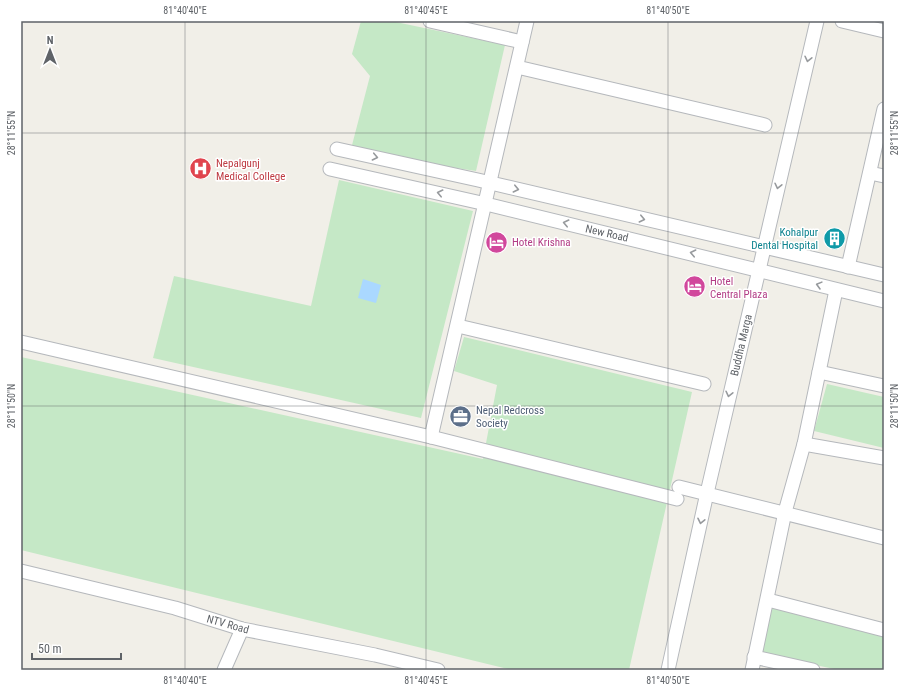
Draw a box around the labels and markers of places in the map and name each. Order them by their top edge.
hospital icon: Nepalgunj Medical College [187,156,213,182]
place label: Nepalgunj Medical College [216,157,285,183]
building icon: Kohalpur Dental Hospital [821,225,847,251]
place label: Kohalpur Dental Hospital [751,226,819,252]
hotel icon: Hotel Krishna [484,229,510,255]
place label: Hotel Krishna [512,236,571,249]
hotel icon: Hotel Central Plaza [681,274,707,300]
place label: Hotel Central Plaza [710,275,767,301]
office icon: Nepal Redcross Society [448,403,474,429]
place label: Nepal Redcross Society [476,404,544,430]

